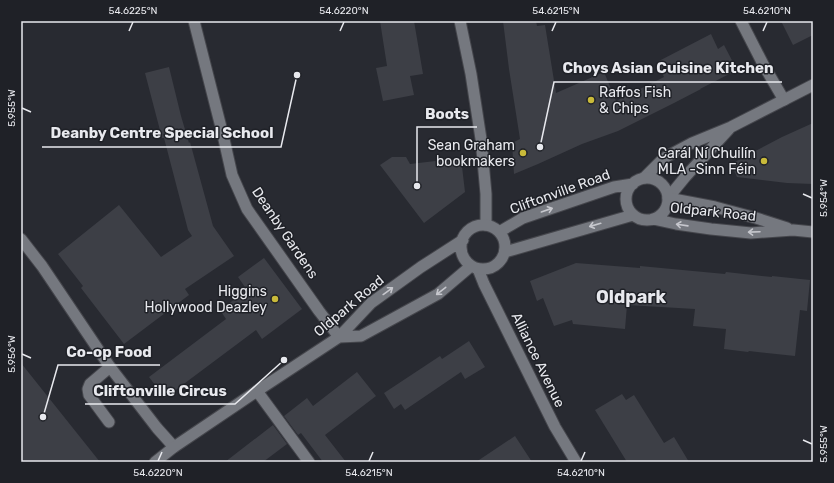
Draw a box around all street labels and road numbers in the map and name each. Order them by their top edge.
street label: Cliftonville Road [507,166,613,218]
street label: Deanby Gardens [248,184,322,282]
street label: Oldpark Road [669,199,757,225]
street label: Oldpark Road [310,272,388,340]
street label: Alliance Avenue [508,310,568,410]

